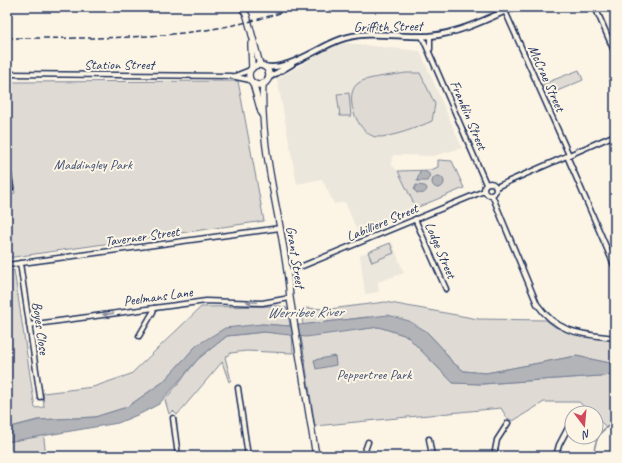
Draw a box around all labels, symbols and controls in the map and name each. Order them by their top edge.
street label: Griffith Street [354,17,425,36]
street label: McCrae Street [524,42,569,115]
street label: Station Street [84,56,156,73]
street label: Franklin Street [446,78,491,154]
park label: Maddingley Park [54,156,133,173]
street label: Labilliere Street [344,199,422,245]
street label: Lodge Street [421,219,461,282]
street label: Taverner Street [104,223,182,250]
street label: Grant Street [282,225,309,292]
street label: Peelmans Lane [123,283,195,310]
one-way arrow [245,299,258,305]
street label: Boyes Close [28,301,53,357]
water label: Werribee River [267,302,345,323]
one-way arrow [102,311,115,317]
park label: Peppertree Park [337,366,413,383]
north arrow [564,405,604,445]
text: N [579,427,592,443]

